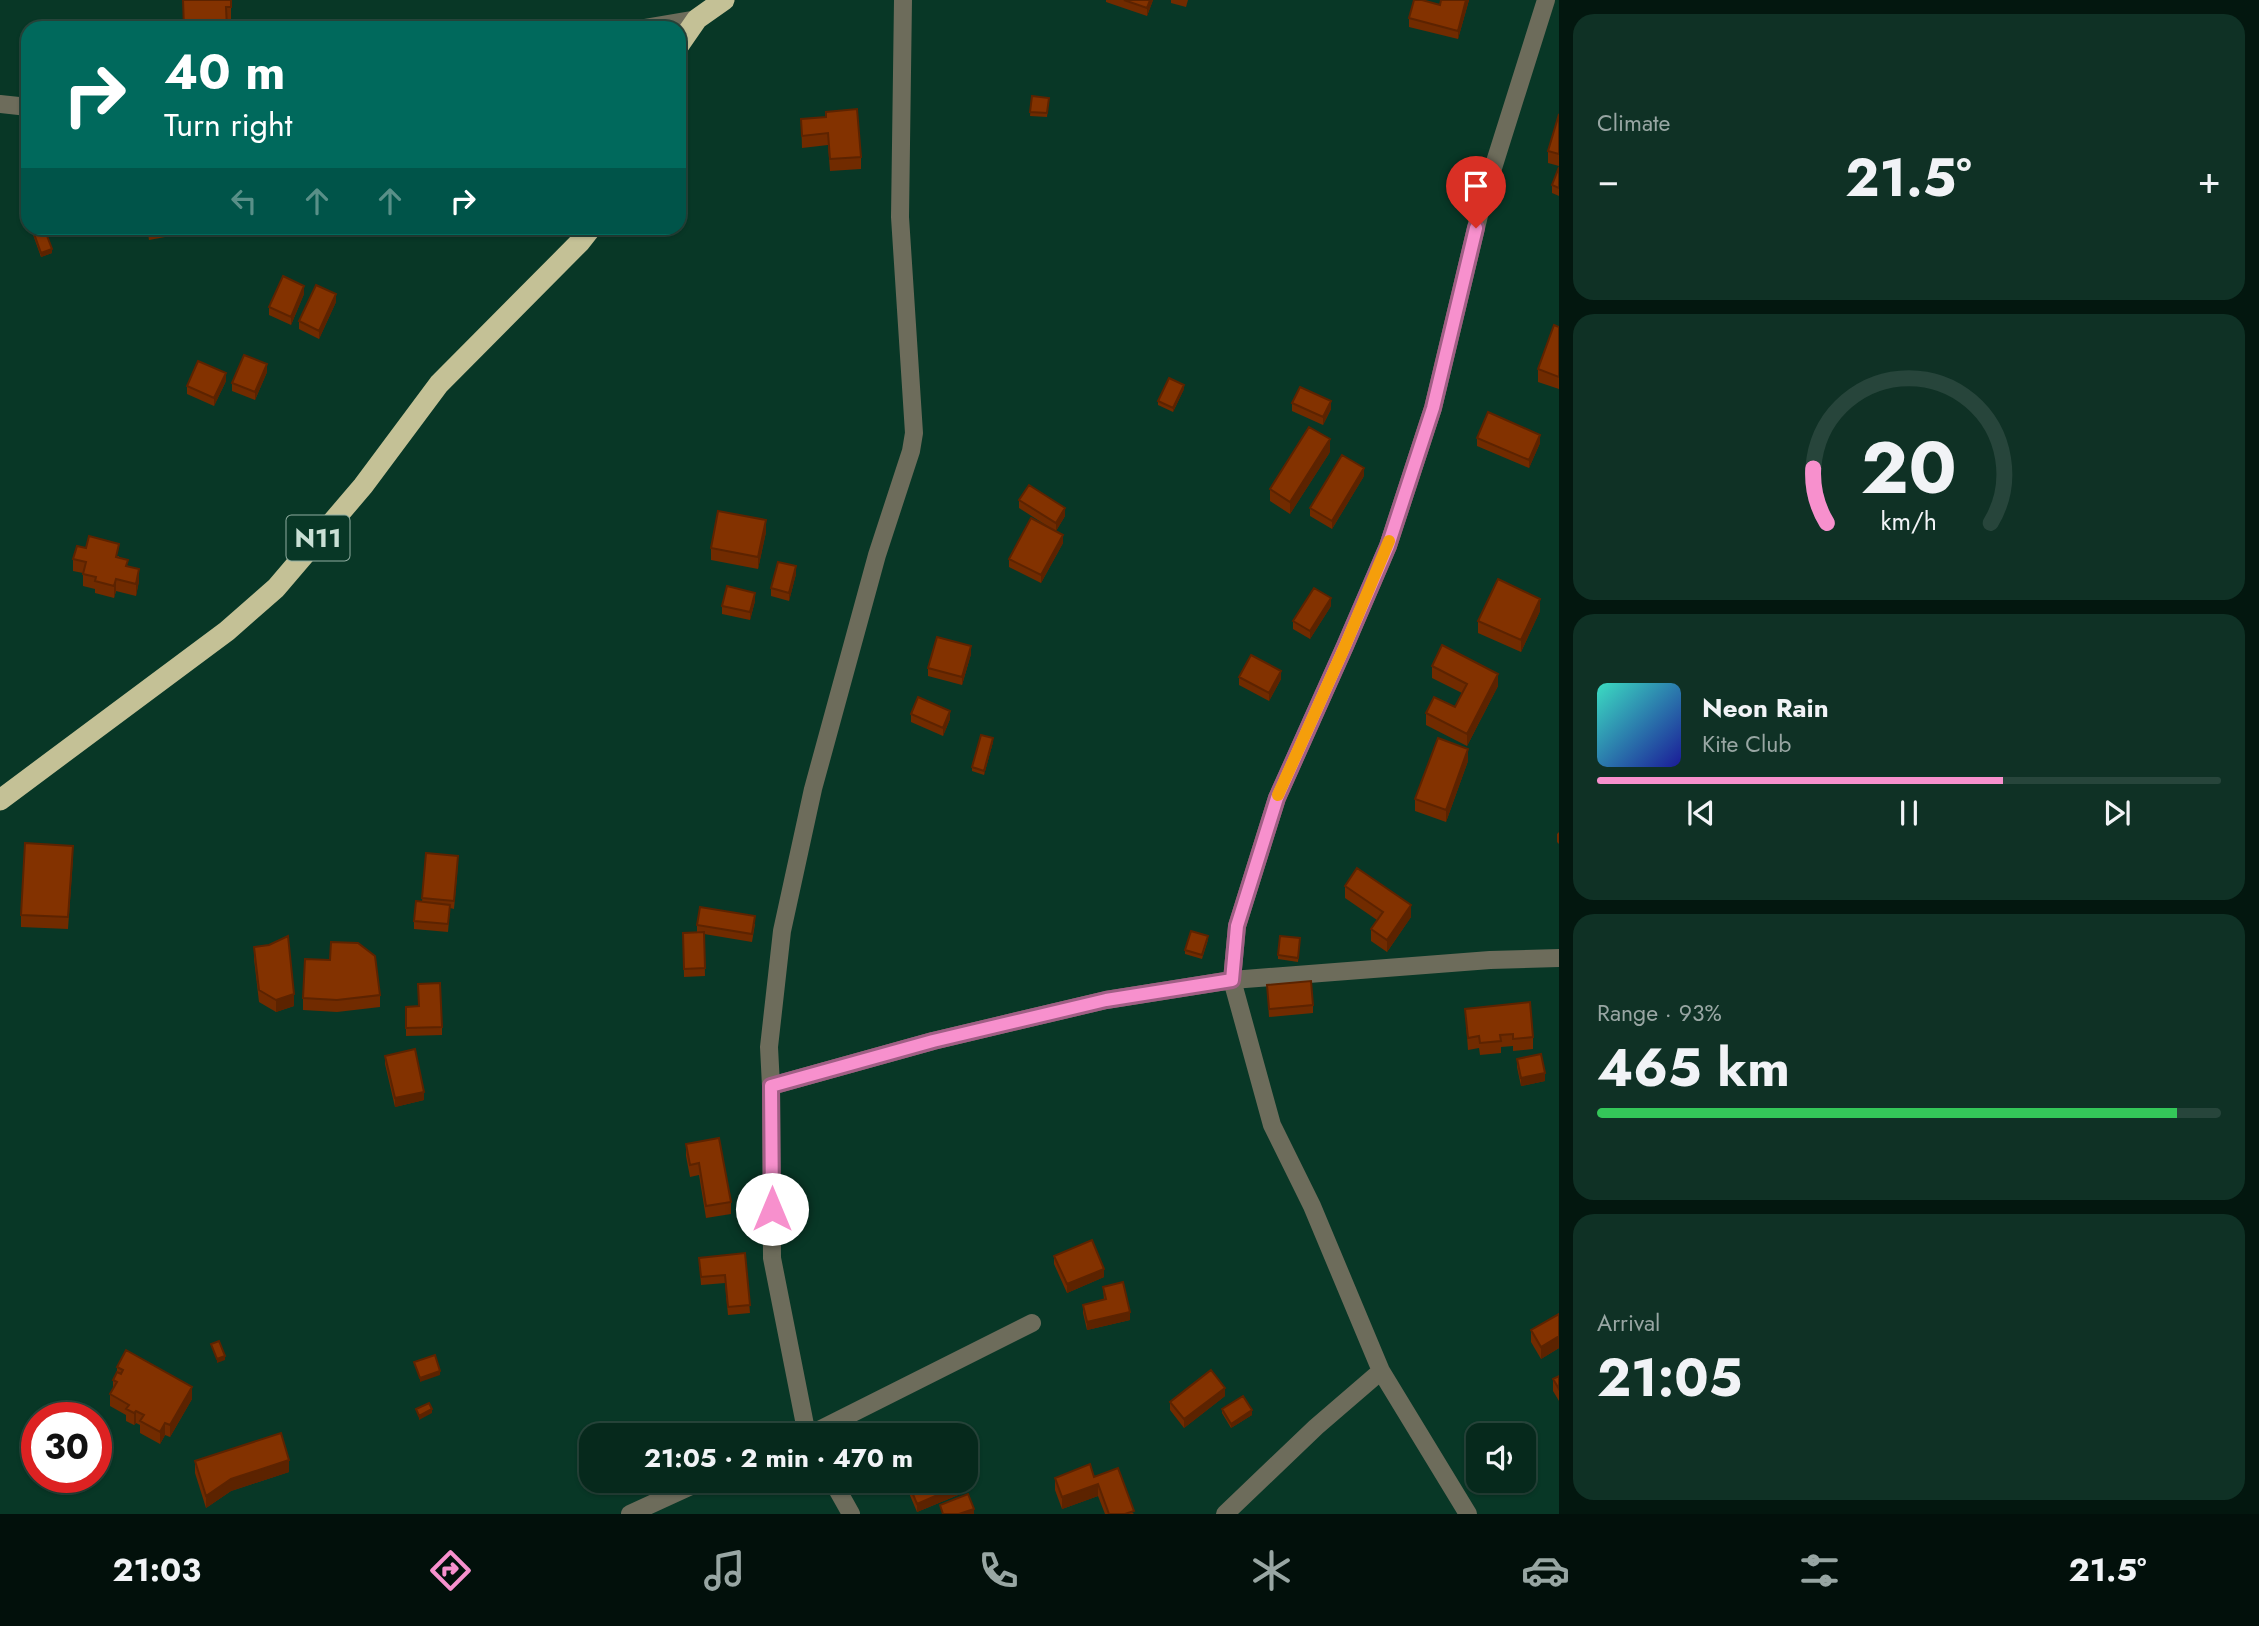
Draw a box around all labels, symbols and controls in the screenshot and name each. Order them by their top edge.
text: 40 m [164,37,286,107]
icon: right [49,49,140,140]
text: Turn right [164,102,293,148]
text: Climate [1597,106,1670,140]
text: 21.5° [1845,140,1972,216]
text: − [1597,152,1619,207]
text: + [2198,152,2221,207]
pin [1446,156,1506,228]
icon: arrive [1457,167,1495,205]
icon: left [225,182,263,220]
icon: ahead [298,182,336,220]
icon: ahead [371,182,409,220]
icon: right [444,182,482,220]
text: 20 [1861,415,1957,520]
text: km/h [1881,503,1937,539]
road number: N11 [286,516,350,560]
text: Neon Rain [1702,689,1829,727]
text: Kite Club [1702,727,1791,761]
icon: previous [1682,794,1720,832]
icon: pause [1890,794,1928,832]
icon: next [2098,794,2136,832]
text: Range · 93% [1597,996,1722,1030]
text: 465 km [1597,1030,1790,1106]
position arrow [735,1172,809,1246]
text: Arrival [1597,1306,1660,1340]
text: 21:05 [1597,1340,1742,1416]
speed limit sign: 30 [21,1402,112,1493]
map controls [1466,1423,1536,1493]
button: sound [1466,1423,1536,1493]
text: 21:05 · 2 min · 470 m [644,1439,913,1477]
icon: directions [426,1546,475,1595]
icon: music [700,1546,749,1595]
icon: phone [974,1546,1023,1595]
icon: climate [1247,1546,1296,1595]
icon: car [1521,1546,1570,1595]
icon: filters [1795,1546,1844,1595]
text: 21:03 [112,1547,201,1593]
text: 21.5° [2069,1547,2147,1593]

